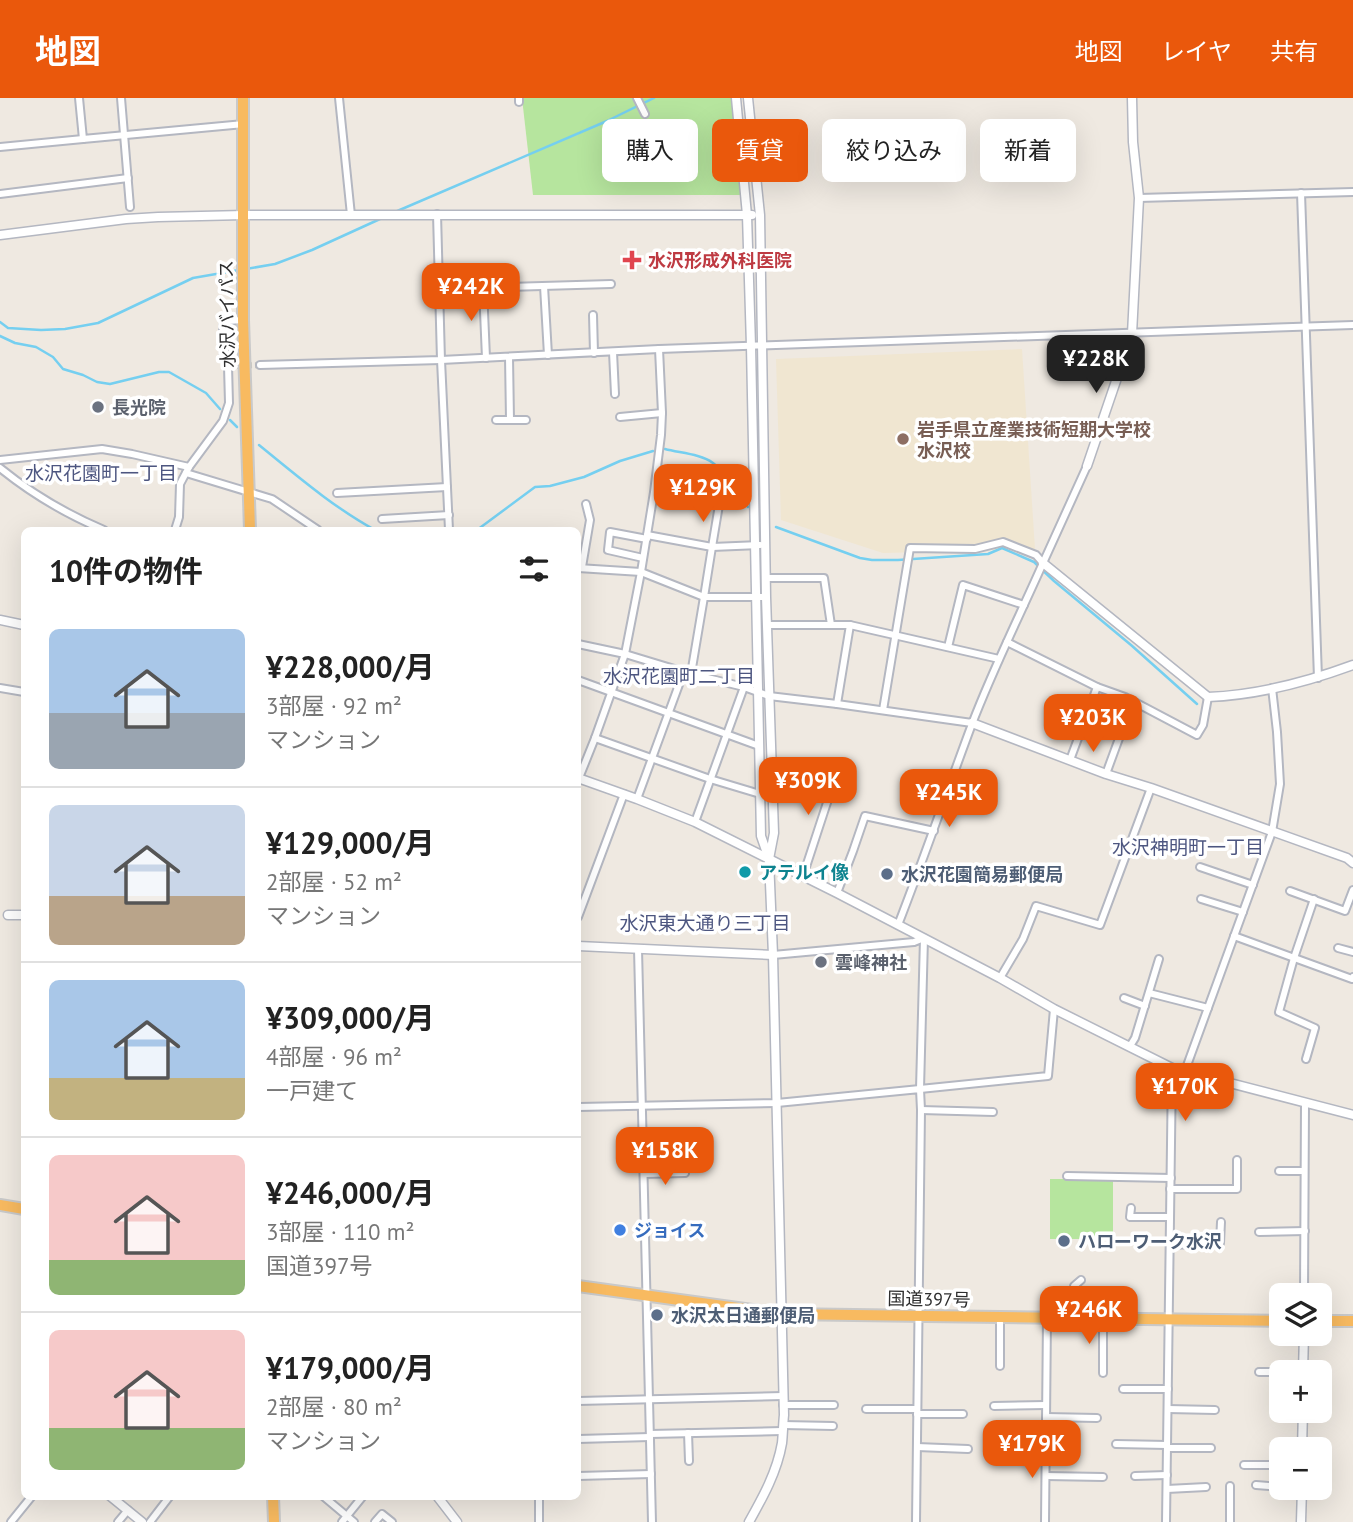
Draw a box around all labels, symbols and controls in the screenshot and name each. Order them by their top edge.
text: 地図 [35,29,101,72]
text: 地図 [1075,36,1123,67]
text: レイヤ [1161,36,1232,67]
text: 共有 [1270,36,1318,67]
chip: 購入 [602,119,698,182]
chip: 賃貸 [712,119,808,182]
chip: 絞り込み [822,119,966,182]
chip: 新着 [980,119,1076,182]
place label: 水沢形成外科医院 [648,249,792,272]
marker: 水沢形成外科医院 [622,250,642,270]
street label: 水沢バイパス [215,260,239,368]
pin: ¥242K [422,264,520,323]
text: ¥242K [438,271,504,300]
pin: ¥228K [1047,336,1145,395]
text: ¥228K [1063,343,1129,372]
place label: 長光院 [112,396,166,419]
marker: 長光院 [90,399,106,415]
place label: 岩手県立産業技術短期大学校 水沢校 [917,418,1151,462]
marker: 岩手県立産業技術短期大学校 水沢校 [895,431,911,447]
district label: 水沢花園町一丁目 [25,461,177,485]
pin: ¥129K [654,464,752,524]
text: ¥129K [670,472,736,501]
icon: filters [515,550,553,588]
text: 10件の物件 [49,551,203,590]
text: ¥228,000/月 [266,647,435,686]
icon: home [105,657,189,741]
district label: 水沢花園町二丁目 [603,664,755,688]
text: 3部屋 · 92 m² [266,691,402,720]
pin: ¥203K [1044,694,1142,754]
text: ¥203K [1060,702,1126,731]
text: マンション [266,725,381,754]
pin: ¥309K [759,758,857,817]
text: ¥309K [775,765,841,794]
pin: ¥245K [900,770,998,829]
text: ¥245K [916,777,982,806]
text: ¥129,000/月 [266,823,435,862]
icon: home [105,833,189,917]
district label: 水沢神明町一丁目 [1112,835,1264,859]
place label: アテルイ像 [759,861,849,884]
place label: 水沢花園簡易郵便局 [901,863,1063,886]
marker: アテルイ像 [737,864,753,880]
marker: 水沢花園簡易郵便局 [879,866,895,882]
text: 2部屋 · 52 m² [266,867,402,896]
text: マンション [266,901,381,930]
district label: 水沢東大通り三丁目 [619,911,791,935]
place label: 雲峰神社 [835,951,907,974]
marker: 雲峰神社 [813,954,829,970]
text: ¥309,000/月 [266,998,435,1037]
icon: home [105,1008,189,1092]
text: 4部屋 · 96 m² [266,1042,402,1071]
pin: ¥170K [1136,1063,1234,1123]
text: ¥170K [1152,1071,1218,1100]
text: 一戸建て [266,1076,358,1105]
pin: ¥158K [616,1128,714,1187]
text: ¥158K [632,1135,698,1164]
text: ¥246,000/月 [266,1173,435,1212]
icon: home [105,1183,189,1267]
text: 3部屋 · 110 m² [266,1217,414,1246]
place label: ジョイス [634,1219,705,1242]
marker: ジョイス [612,1222,628,1238]
place label: ハローワーク水沢 [1078,1230,1222,1253]
marker: ハローワーク水沢 [1056,1233,1072,1249]
text: 国道397号 [266,1251,373,1280]
map controls [1269,1283,1332,1500]
button: layers [1269,1283,1332,1346]
pin: ¥246K [1040,1286,1138,1346]
street label: 国道397号 [887,1287,971,1311]
text: ¥246K [1056,1294,1122,1323]
place label: 水沢太日通郵便局 [671,1304,815,1327]
marker: 水沢太日通郵便局 [649,1307,665,1323]
text: ¥179,000/月 [266,1348,435,1387]
icon: home [105,1358,189,1442]
button: + [1269,1360,1332,1423]
text: 2部屋 · 80 m² [266,1392,402,1421]
pin: ¥179K [983,1420,1081,1480]
text: マンション [266,1426,381,1455]
text: ¥179K [999,1428,1065,1457]
button: − [1269,1437,1332,1500]

